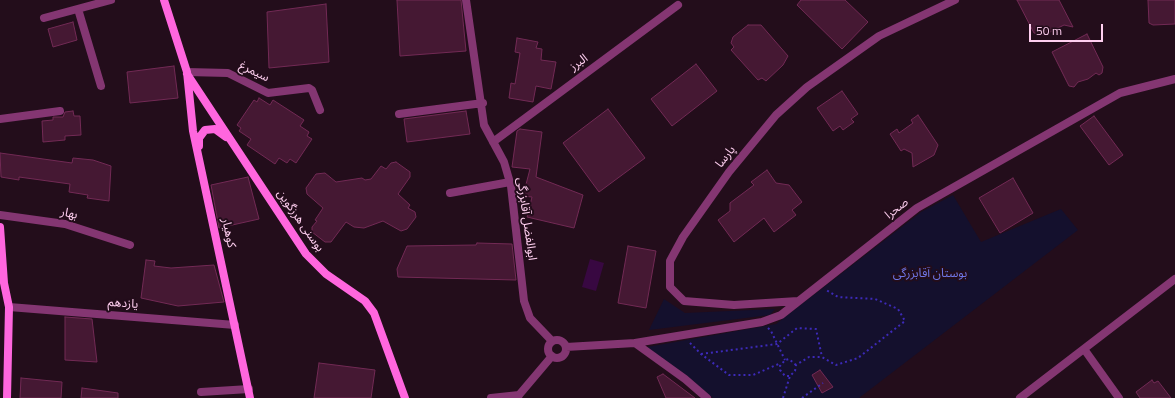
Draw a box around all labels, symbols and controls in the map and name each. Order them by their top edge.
scale bar [1031,16,1105,42]
text: 50 m [1036,21,1062,40]
street label: البرز [567,52,591,74]
street label: سیمرغ [237,59,271,85]
street label: پارسا [713,143,739,171]
street label: ابوالفضل آقابزرگی [513,177,539,261]
street label: بوسنی هرزگوین [273,187,327,255]
street label: صحرا [882,195,912,223]
street label: بهار [59,205,79,223]
street label: کوهیار [218,217,238,249]
park label: بوستان آقابزرگی [893,267,967,281]
street label: یازدهم [107,296,139,312]

